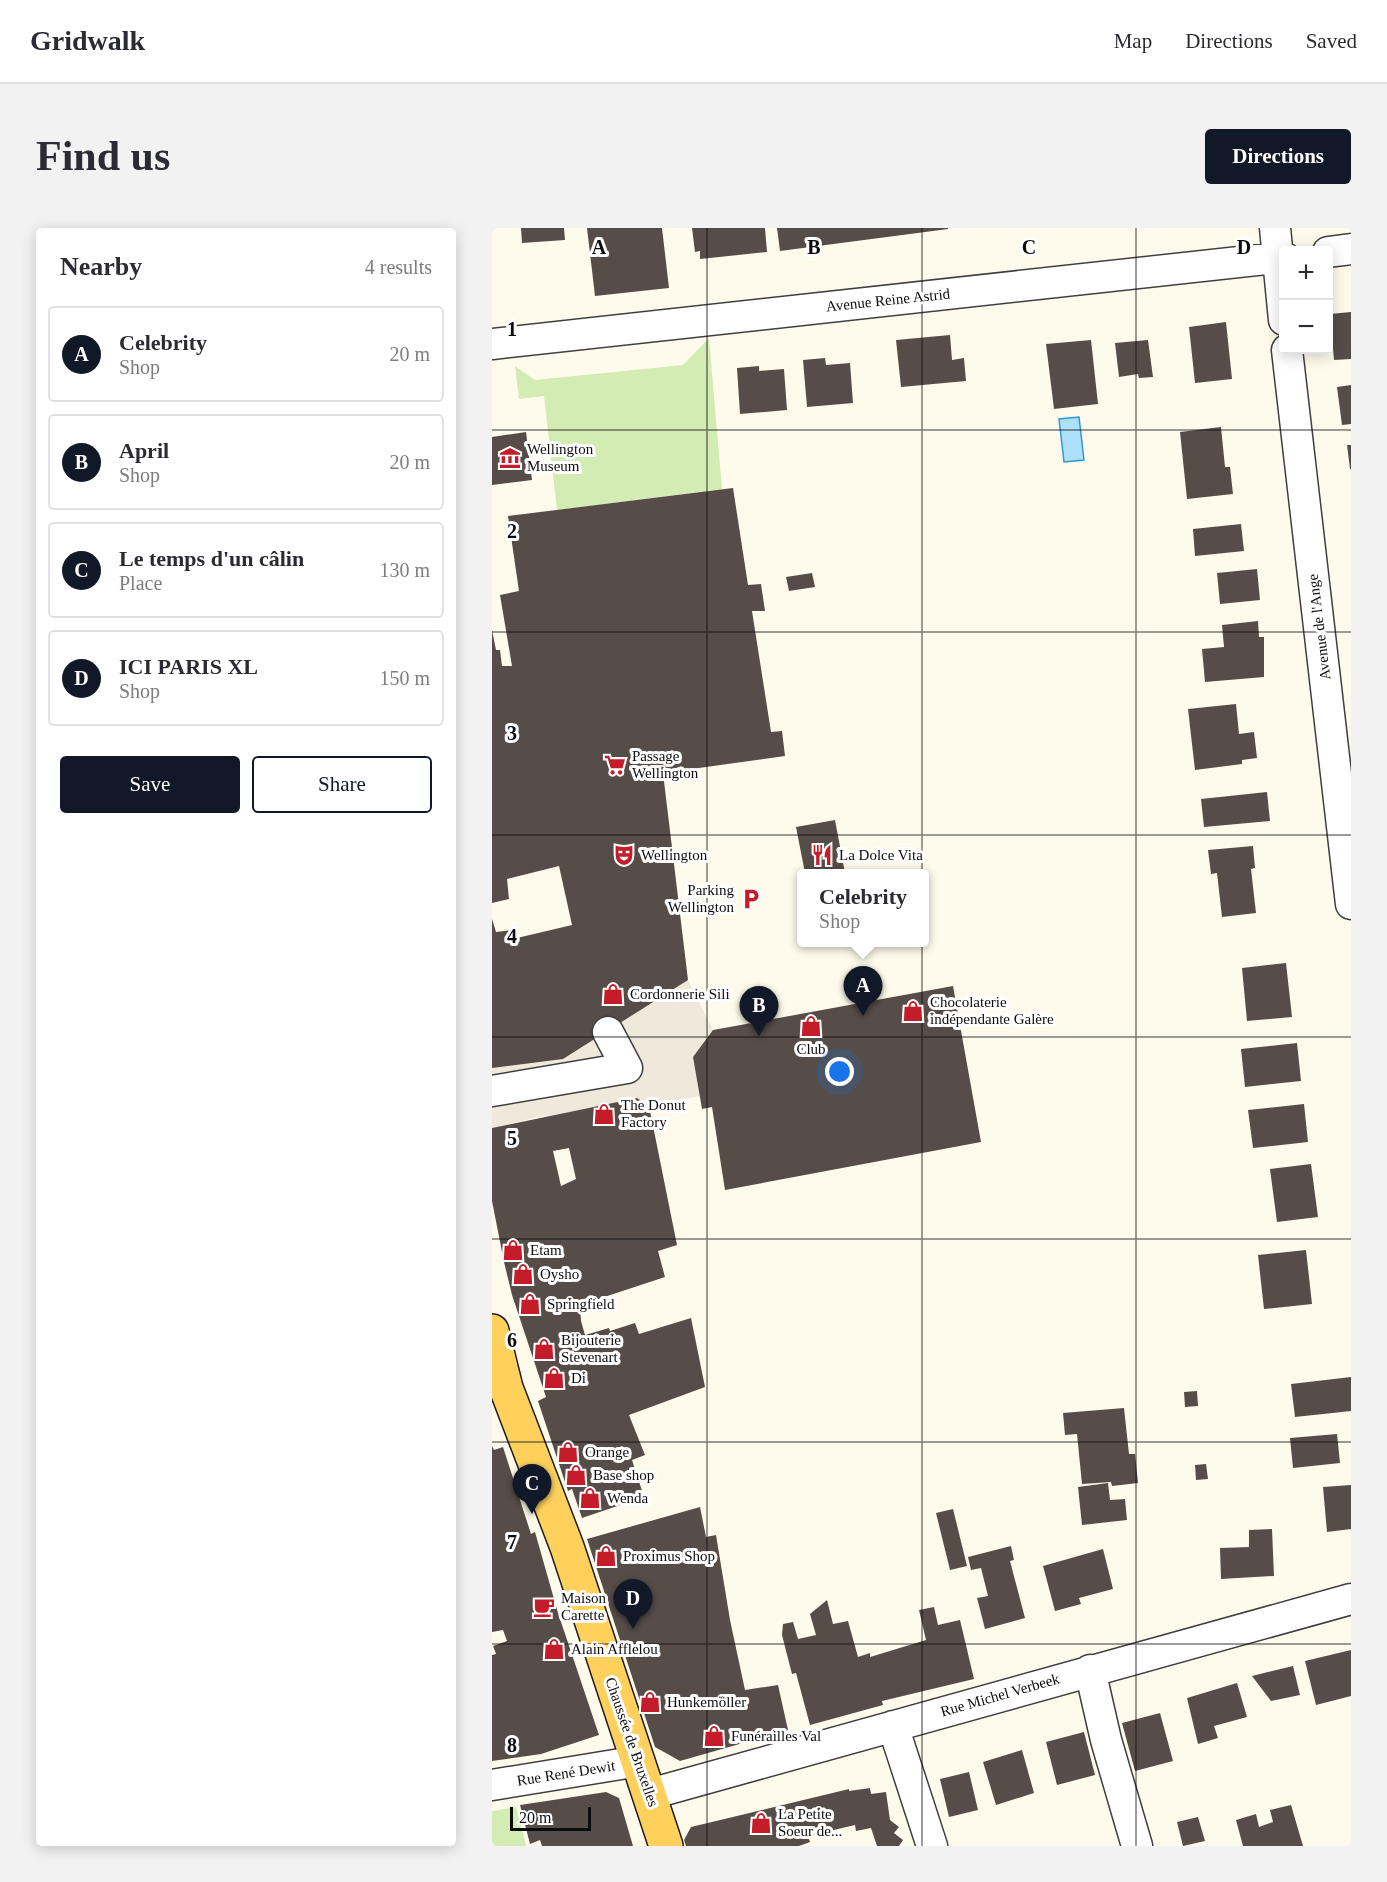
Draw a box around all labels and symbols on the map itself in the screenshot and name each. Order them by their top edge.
text: A [592,236,607,258]
text: B [807,236,821,258]
text: C [1022,236,1036,258]
text: D [1237,236,1251,258]
street label: Avenue Reine Astrid [825,285,951,314]
text: 1 [507,318,517,340]
place label: Wellington Museum [527,441,594,474]
museum icon: Wellington Museum [498,446,522,470]
text: 2 [507,520,517,542]
street label: Avenue de l'Ange [1305,573,1333,681]
text: 3 [507,722,517,744]
place label: Passage Wellington [632,748,699,781]
supermarket icon: Passage Wellington [603,753,627,777]
theatre icon: Wellington [612,843,636,867]
restaurant icon: La Dolce Vita [810,843,834,867]
place label: Wellington [641,847,708,863]
place label: La Dolce Vita [839,847,923,863]
place label: Parking Wellington [668,882,734,915]
parking icon: Parking Wellington [739,887,763,911]
text: 4 [507,925,517,947]
pin: A [844,966,883,1016]
shop icon: Cordonnerie Sili [601,982,625,1006]
place label: Cordonnerie Sili [630,986,730,1002]
pin: B [740,986,778,1036]
place label: Chocolaterie indépendante Galère [930,994,1054,1027]
shop icon: Chocolaterie indépendante Galère [901,999,925,1023]
shop icon: Club [799,1014,823,1038]
place label: Club [796,1041,826,1057]
your location [825,1057,854,1086]
place label: The Donut Factory [621,1097,686,1130]
shop icon: The Donut Factory [592,1102,616,1126]
text: 5 [507,1127,517,1149]
shop icon: Etam [501,1238,525,1262]
place label: Etam [530,1242,562,1258]
shop icon: Oysho [511,1262,535,1286]
place label: Oysho [540,1266,579,1282]
shop icon: Springfield [518,1292,542,1316]
place label: Springfield [547,1296,615,1312]
text: 6 [507,1329,517,1351]
place label: Bijouterie Stevenart [561,1332,621,1365]
shop icon: Bijouterie Stevenart [532,1337,556,1361]
shop icon: Di [542,1366,566,1390]
place label: Di [571,1370,586,1386]
shop icon: Orange [556,1440,580,1464]
place label: Orange [585,1444,629,1460]
shop icon: Base shop [564,1463,588,1487]
pin: C [512,1464,552,1514]
place label: Base shop [593,1467,654,1483]
shop icon: Wenda [578,1486,602,1510]
place label: Wenda [607,1490,649,1506]
text: 7 [507,1531,517,1553]
shop icon: Proximus Shop [594,1544,618,1568]
place label: Proximus Shop [623,1548,715,1564]
pin: D [614,1580,652,1629]
place label: Maison Carette [561,1590,607,1623]
cafe icon: Maison Carette [532,1595,556,1619]
shop icon: Alain Afflelou [542,1637,566,1661]
place label: Alain Afflelou [571,1641,658,1657]
street label: Rue Michel Verbeek [939,1670,1062,1720]
street label: Chaussée de Bruxelles [602,1675,662,1809]
shop icon: Hunkemöller [638,1690,662,1714]
place label: Hunkemöller [667,1694,746,1710]
shop icon: Funérailles Val [702,1724,726,1748]
place label: Funérailles Val [731,1728,821,1744]
text: 8 [507,1734,517,1756]
street label: Rue René Dewit [516,1757,617,1789]
scale bar [510,1804,591,1832]
place label: La Petite Soeur de... [778,1806,842,1839]
shop icon: La Petite Soeur de... [749,1811,773,1835]

